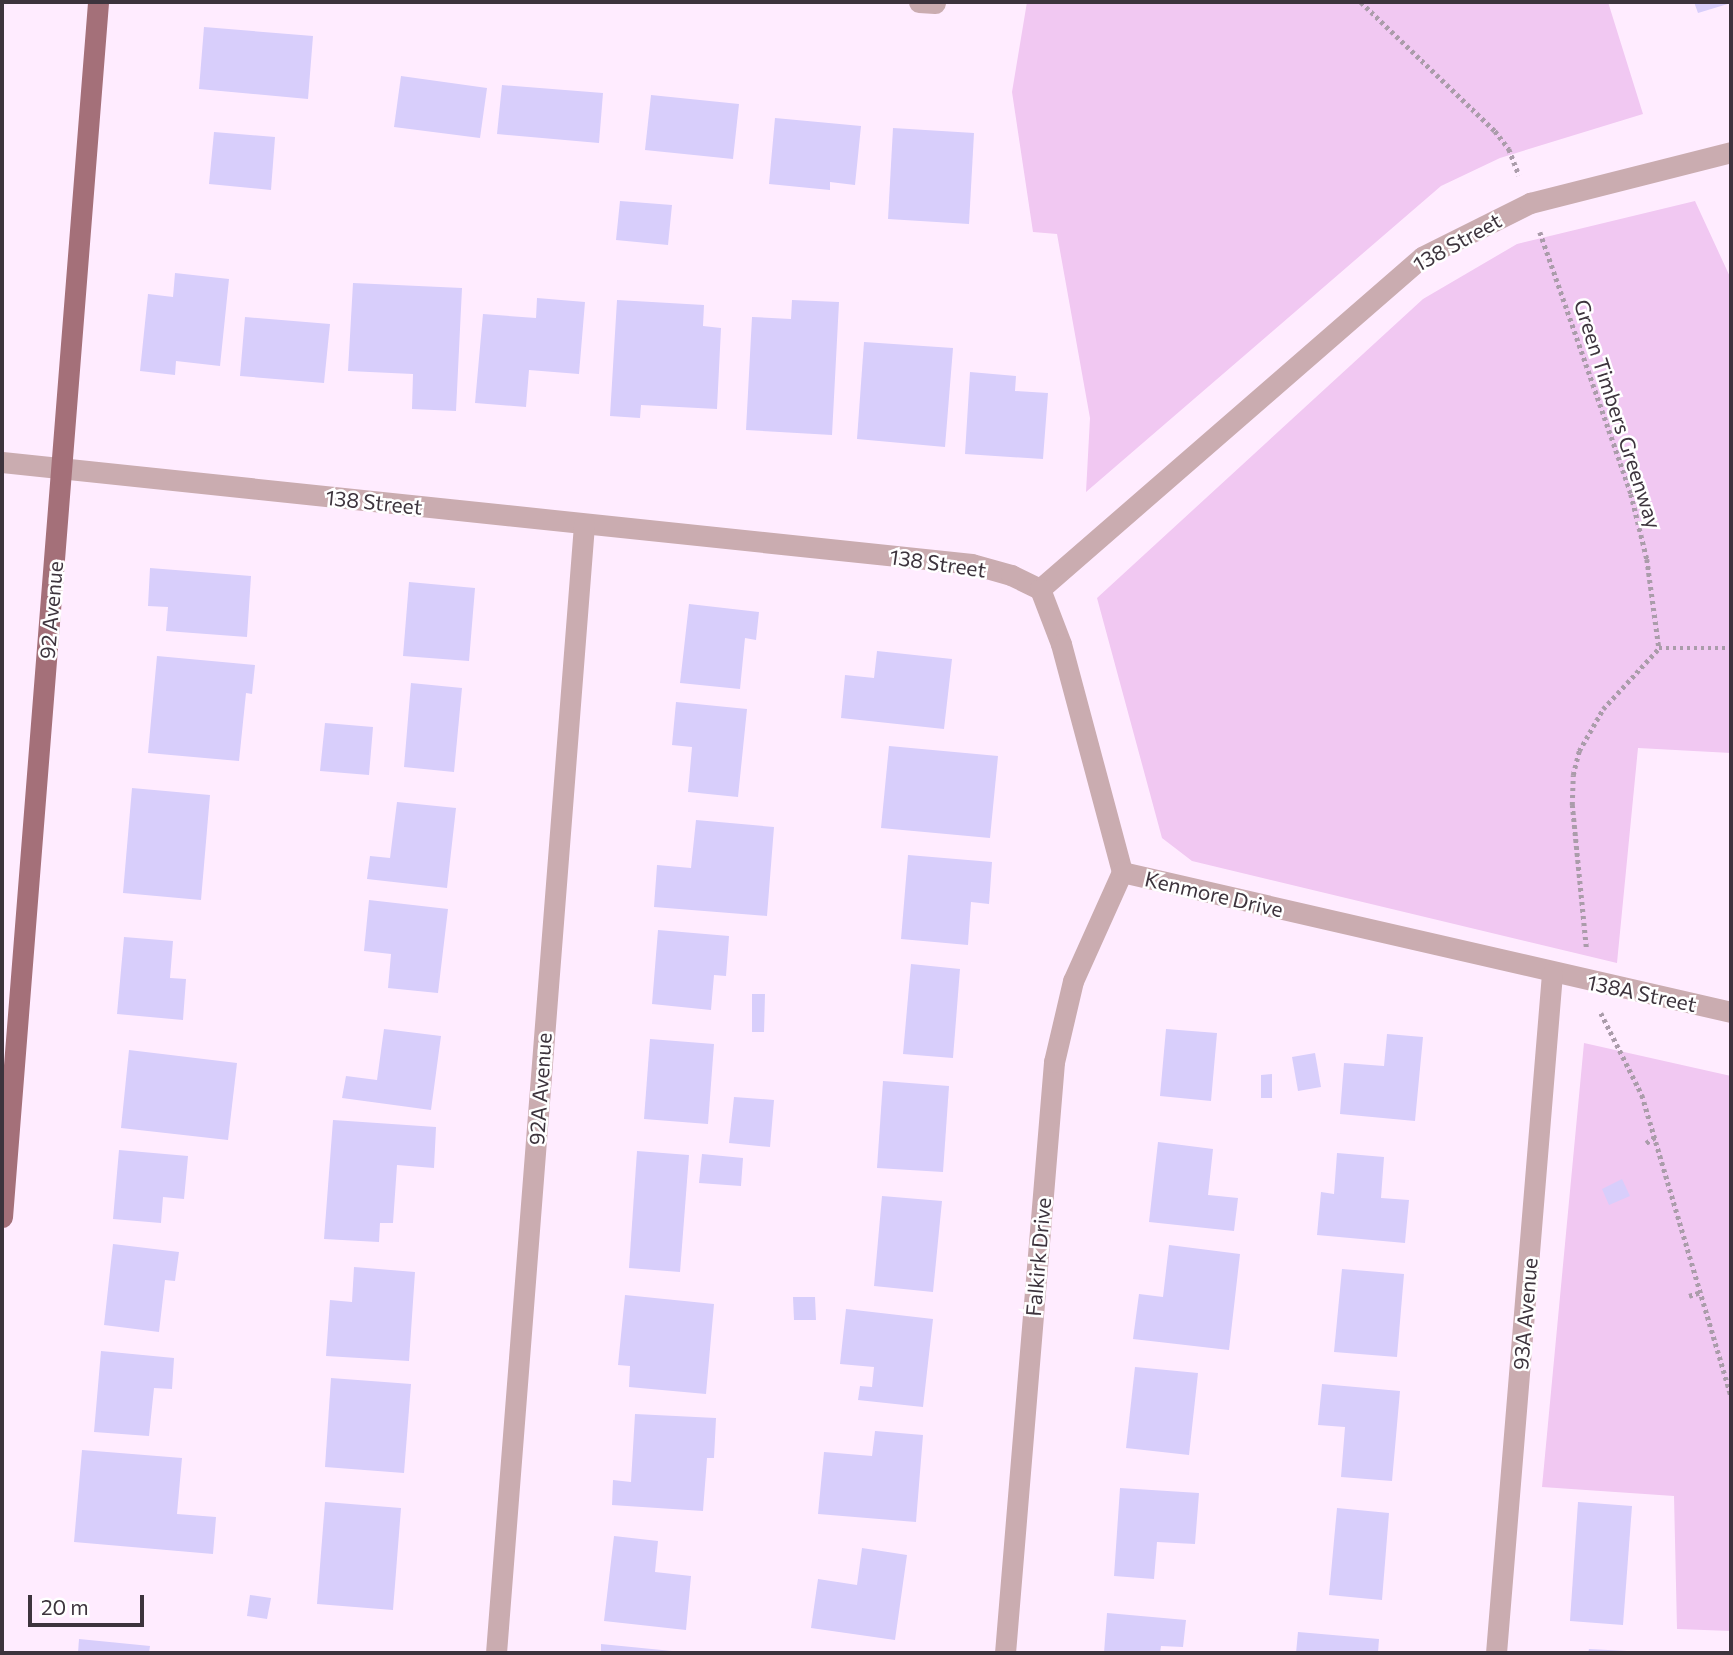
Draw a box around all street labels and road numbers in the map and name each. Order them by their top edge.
street label: 138 Street [1408,207,1506,277]
street label: Green Timbers Greenway [1569,296,1667,532]
street label: 138 Street [324,484,424,520]
street label: 138 Street [888,544,988,582]
street label: 92 Avenue [34,560,68,660]
street label: Kenmore Drive [1142,866,1286,922]
street label: 138A Street [1585,969,1699,1017]
street label: 92A Avenue [523,1032,557,1146]
street label: Falkirk Drive [1020,1197,1056,1317]
street label: 93A Avenue [1508,1257,1542,1371]

